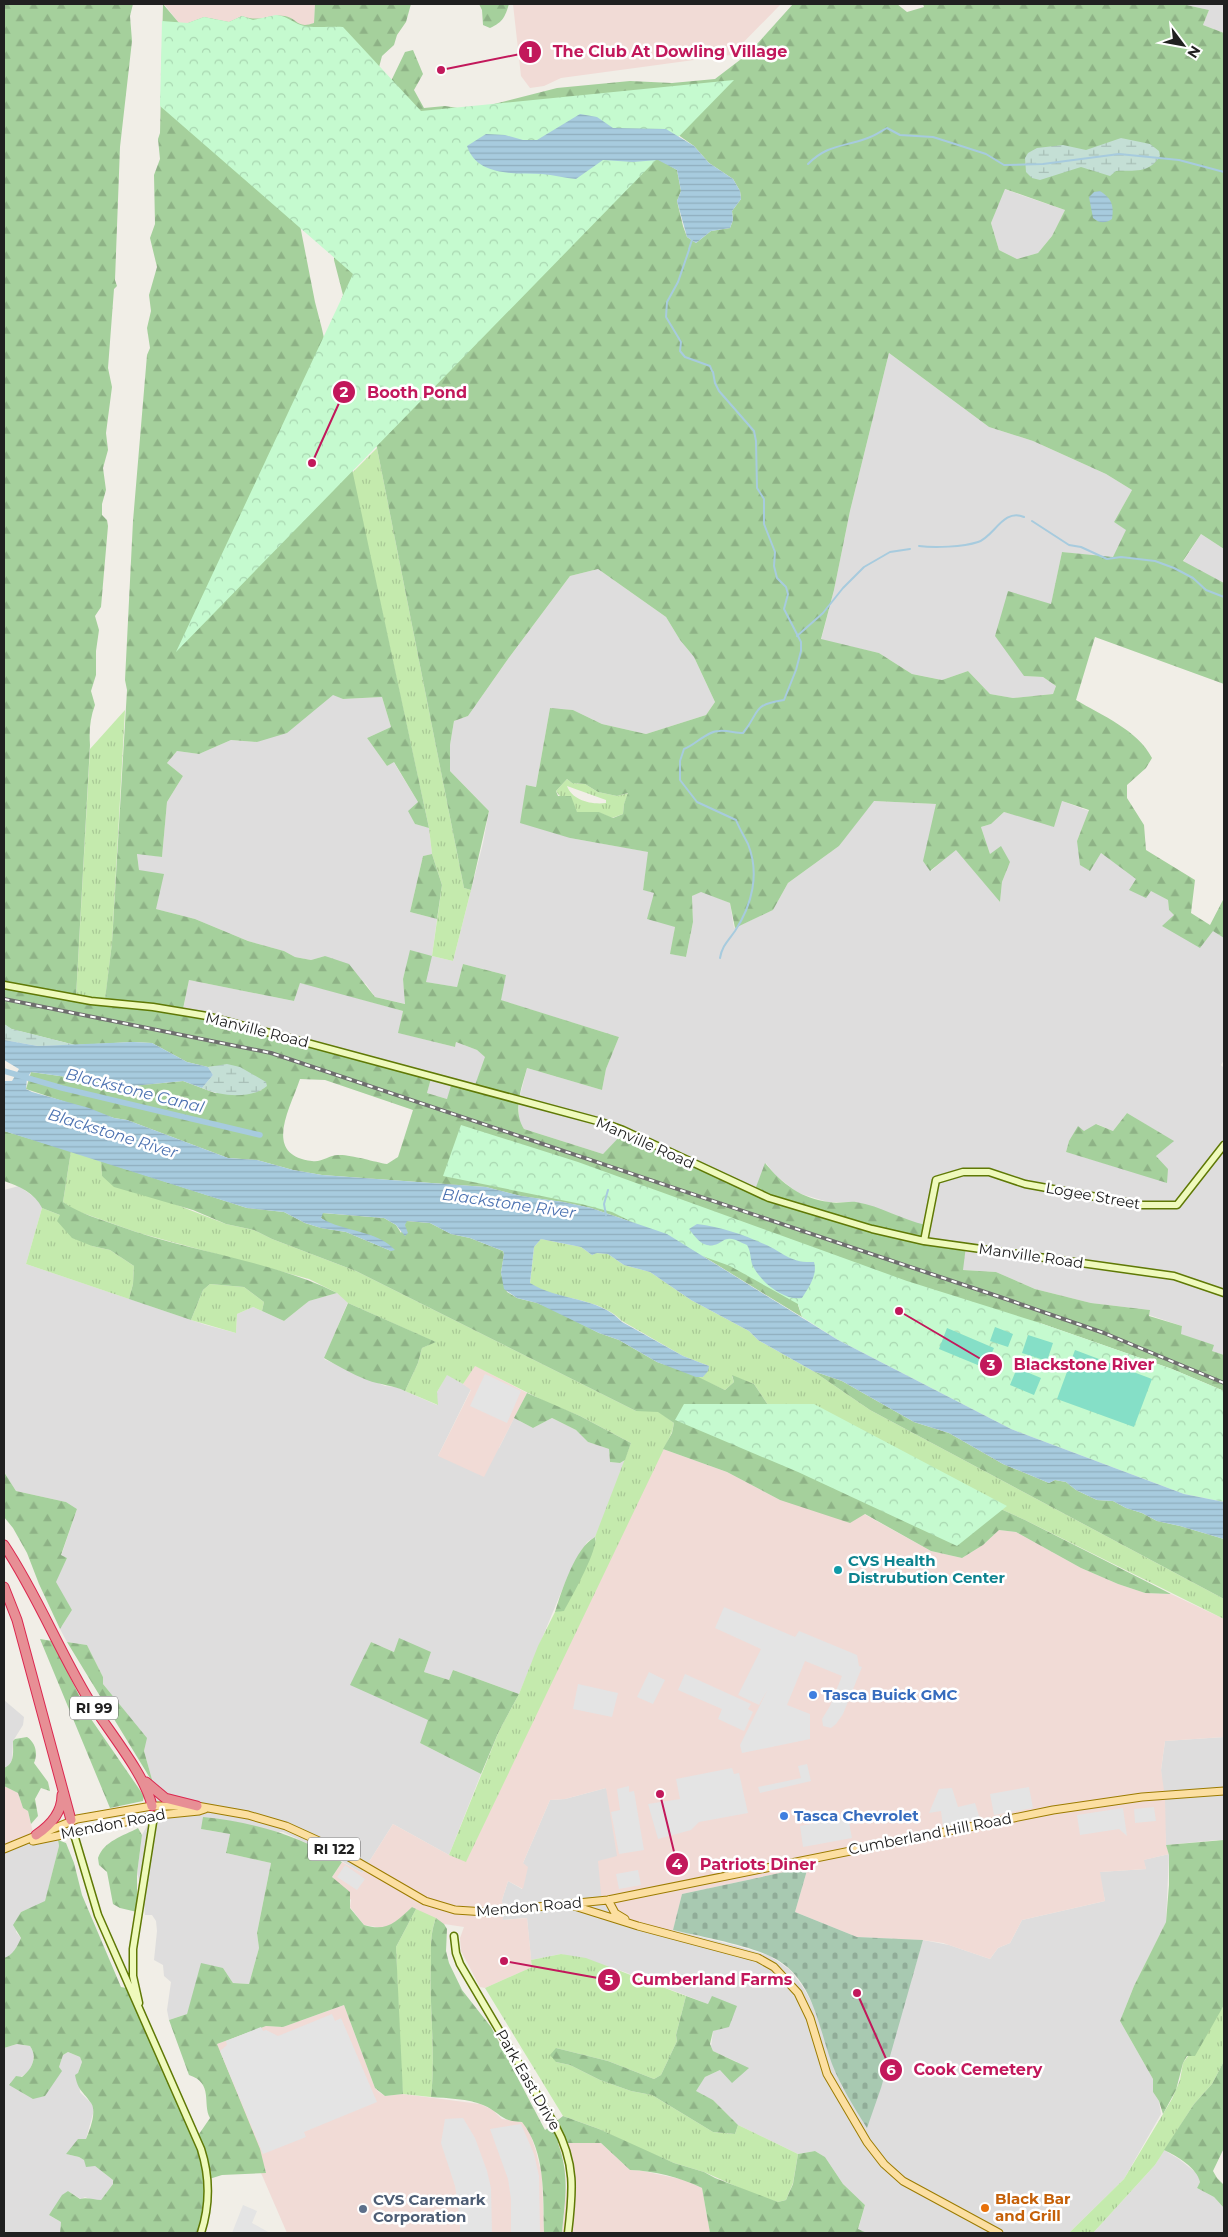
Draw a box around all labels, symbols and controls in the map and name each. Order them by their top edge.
north arrow [1158,20,1208,70]
callout: The Club At Dowling Village [518,36,797,67]
text: 1 [527,42,533,61]
text: The Club At Dowling Village [553,42,787,61]
text: N [1183,42,1205,61]
callout: Booth Pond [332,376,476,407]
text: 2 [340,382,349,401]
text: Booth Pond [367,383,467,402]
street label: Manville Road [204,1008,311,1052]
water label: Blackstone Canal [64,1064,207,1117]
water label: Blackstone River [46,1105,180,1162]
street label: Manville Road [593,1112,697,1173]
street label: Logee Street [1044,1178,1142,1213]
water label: Blackstone River [441,1185,577,1222]
street label: Manville Road [977,1239,1085,1272]
callout: Blackstone River [979,1349,1165,1380]
text: 3 [986,1355,996,1374]
text: Blackstone River [1014,1355,1155,1374]
place label: CVS Health Distrubution Center [848,1551,1005,1587]
marker: CVS Health Distrubution Center [832,1564,844,1576]
place label: Tasca Buick GMC [823,1685,958,1704]
marker: Tasca Buick GMC [807,1689,819,1701]
road number: RI 99 [70,1696,118,1720]
street label: Mendon Road [59,1804,167,1843]
place label: Tasca Chevrolet [794,1806,919,1825]
street label: Cumberland Hill Road [847,1808,1013,1859]
marker: Tasca Chevrolet [778,1810,790,1822]
road number: RI 122 [308,1838,360,1860]
callout: Patriots Diner [665,1848,826,1879]
text: 4 [672,1854,683,1873]
text: Patriots Diner [700,1855,816,1874]
street label: Mendon Road [475,1892,583,1921]
callout: Cumberland Farms [597,1964,802,1995]
text: 5 [605,1970,614,1989]
text: Cumberland Farms [632,1970,793,1989]
street label: Park East Drive [492,2026,565,2134]
callout: Cook Cemetery [878,2054,1052,2085]
text: 6 [886,2060,896,2079]
text: Cook Cemetery [914,2060,1043,2079]
place label: Black Bar and Grill [995,2189,1071,2225]
place label: CVS Caremark Corporation [373,2190,486,2226]
marker: Black Bar and Grill [979,2202,991,2214]
marker: CVS Caremark Corporation [357,2203,369,2215]

